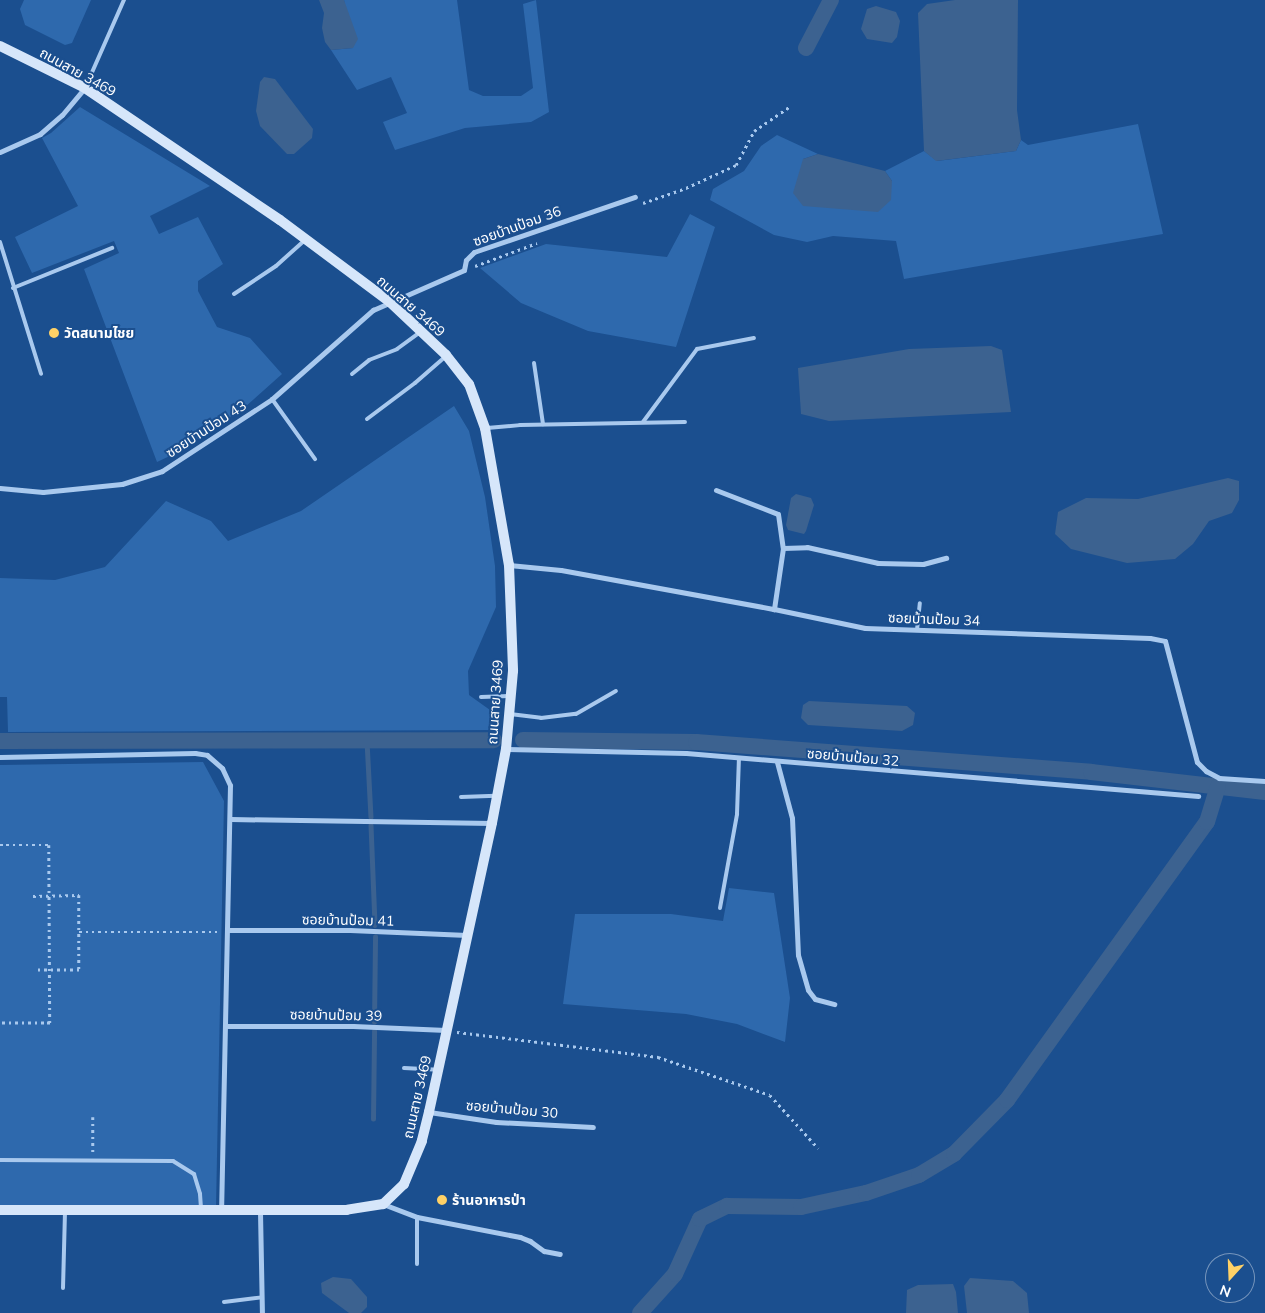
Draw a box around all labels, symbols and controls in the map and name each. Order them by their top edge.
street label: ถนนสาย 3469 [37,44,119,100]
street label: ซอยบ้านป้อม 36 [471,202,563,250]
street label: ถนนสาย 3469 [373,272,449,340]
place label: วัดสนามไชย [64,325,134,341]
marker: วัดสนามไชย [48,327,60,339]
street label: ซอยบ้านป้อม 43 [163,397,249,461]
street label: ซอยบ้านป้อม 34 [888,609,980,629]
street label: ถนนสาย 3469 [484,659,506,745]
street label: ซอยบ้านป้อม 32 [806,745,900,769]
street label: ซอยบ้านป้อม 41 [302,911,394,929]
street label: ซอยบ้านป้อม 39 [290,1006,382,1024]
street label: ถนนสาย 3469 [399,1054,435,1140]
street label: ซอยบ้านป้อม 30 [465,1097,559,1121]
place label: ร้านอาหารป่า [452,1192,526,1208]
marker: ร้านอาหารป่า [436,1194,448,1206]
north arrow [1205,1253,1255,1303]
text: N [1217,1281,1233,1301]

